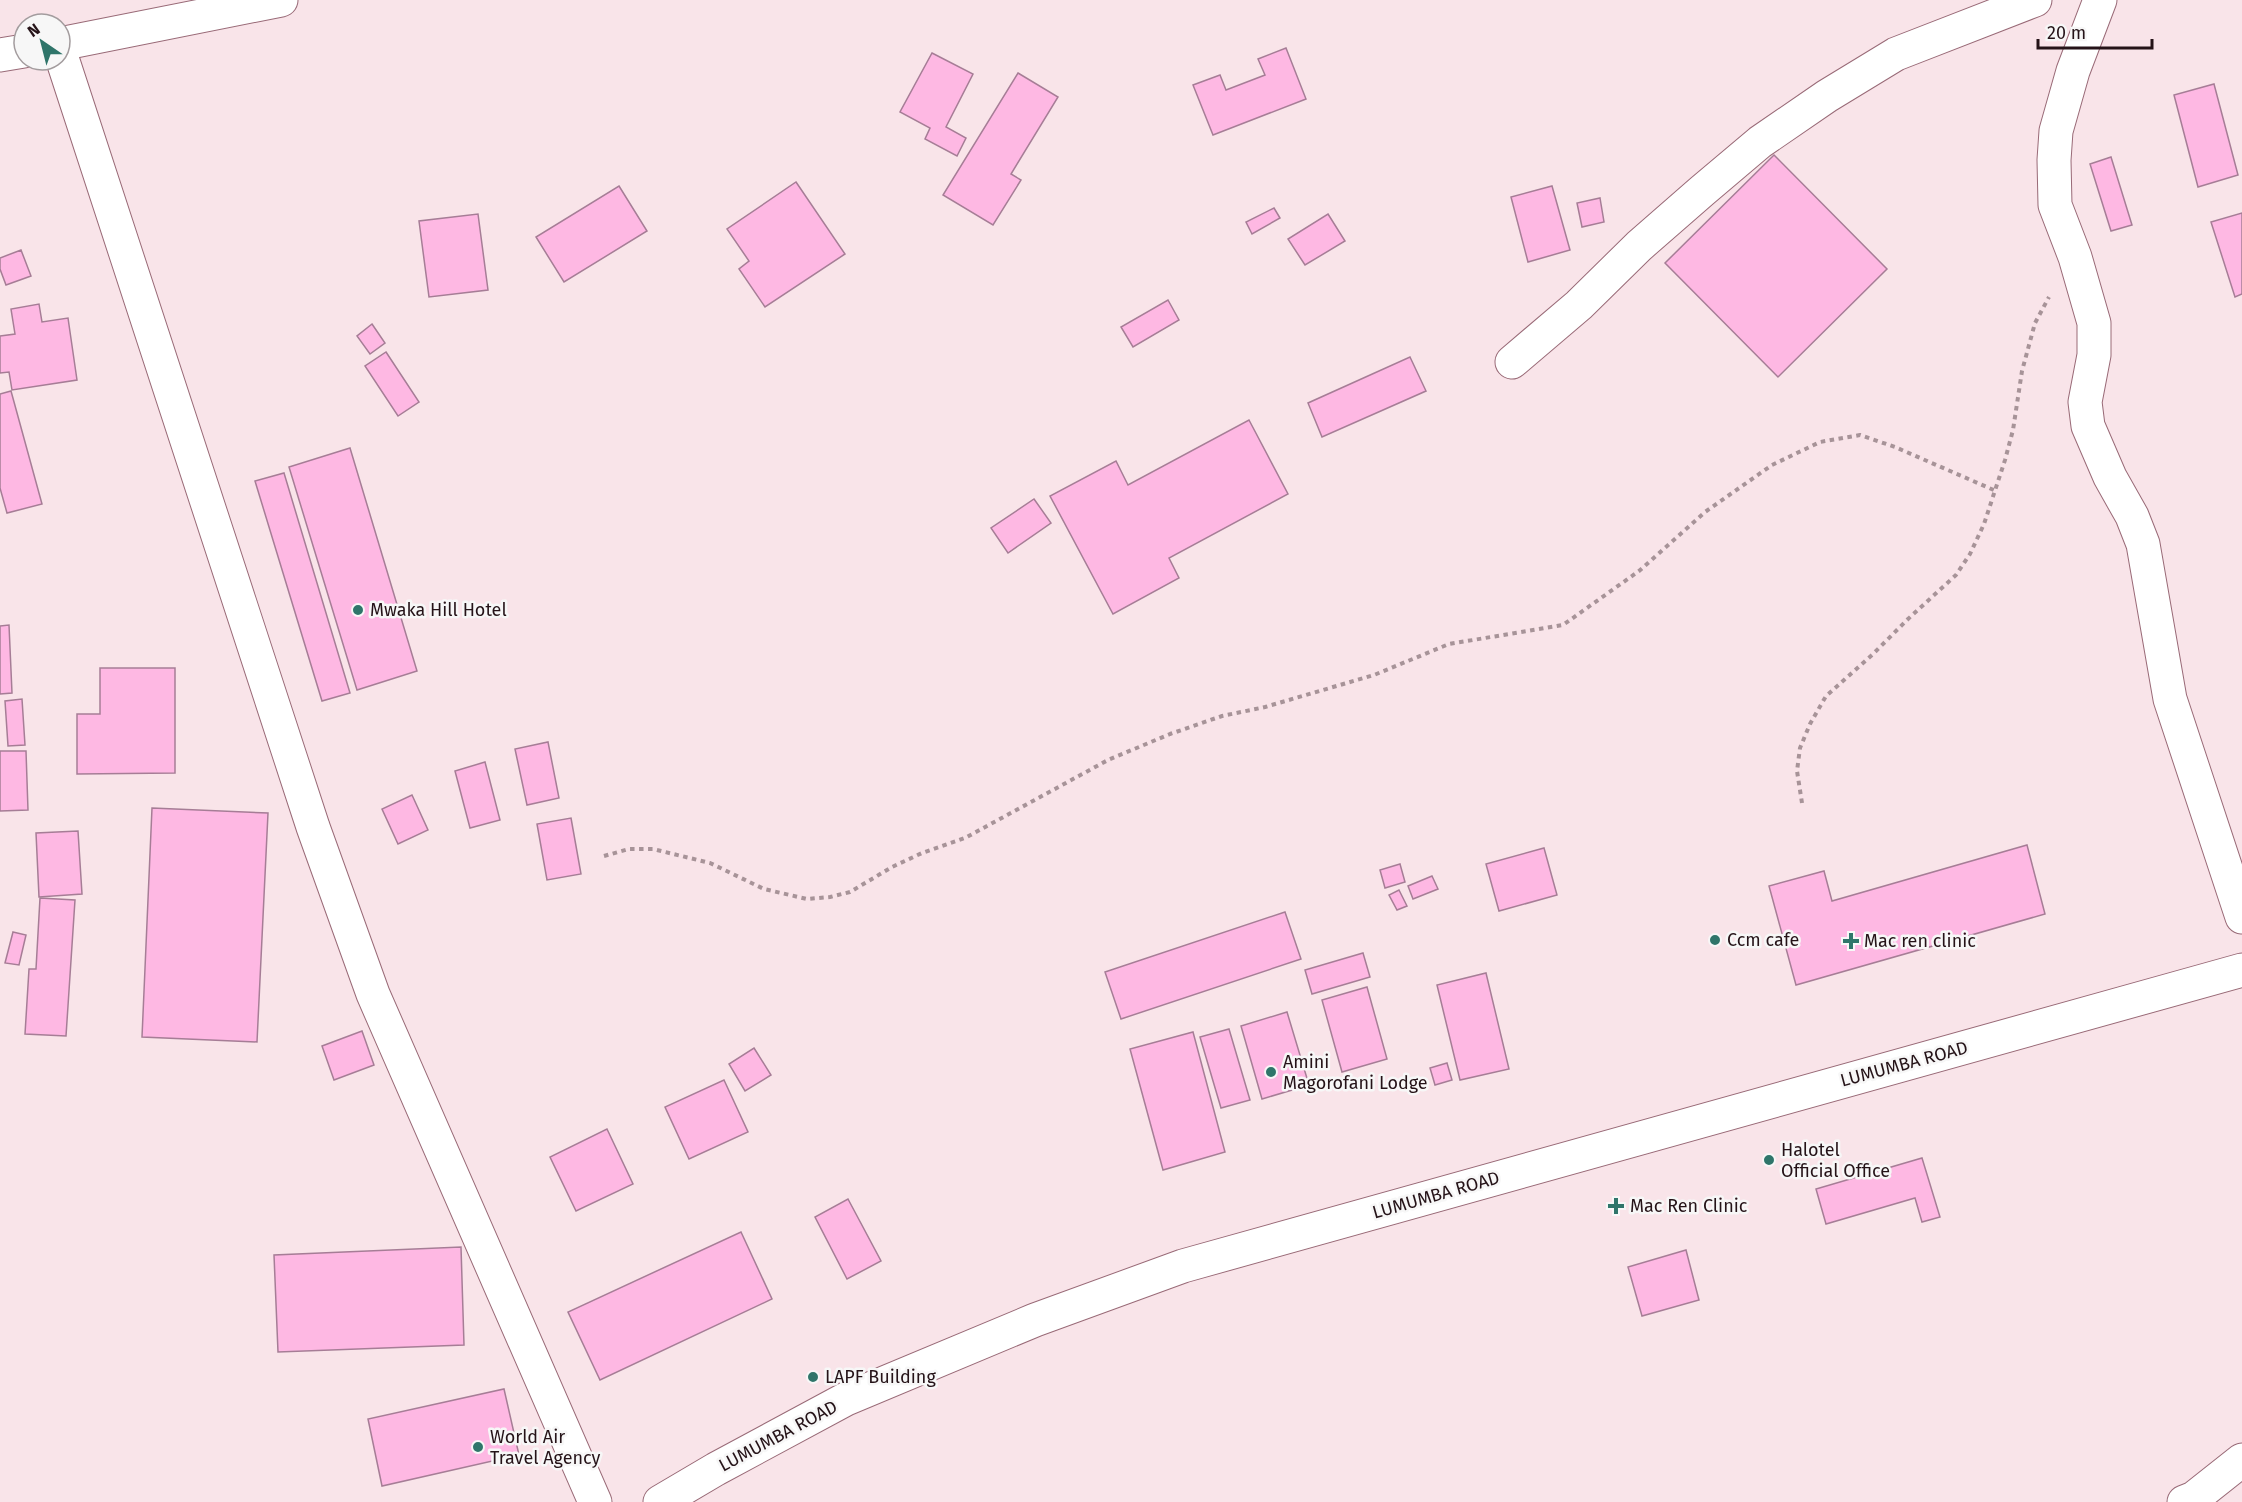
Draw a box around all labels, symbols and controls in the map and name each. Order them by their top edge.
north arrow [12,12,72,72]
scale bar [2038,12,2152,50]
text: N [24,19,43,41]
text: 20 m [2047,22,2086,44]
place label: Mwaka Hill Hotel [370,599,507,621]
marker: Mwaka Hill Hotel [351,603,365,617]
place label: Ccm cafe [1727,929,1799,951]
place label: Mac ren clinic [1864,930,1976,952]
marker: Mac ren clinic [1842,932,1860,950]
marker: Ccm cafe [1708,933,1722,947]
street label: LUMUMBA ROAD [1838,1036,1970,1092]
place label: Amini Magorofani Lodge [1283,1051,1428,1094]
marker: Amini Magorofani Lodge [1264,1065,1278,1079]
place label: Halotel Official Office [1781,1139,1890,1182]
marker: Halotel Official Office [1762,1153,1776,1167]
street label: LUMUMBA ROAD [1370,1166,1502,1224]
place label: Mac Ren Clinic [1630,1195,1748,1217]
marker: Mac Ren Clinic [1607,1197,1625,1215]
place label: LAPF Building [825,1366,936,1388]
marker: LAPF Building [806,1370,820,1384]
street label: LUMUMBA ROAD [715,1395,841,1477]
place label: World Air Travel Agency [490,1426,601,1469]
marker: World Air Travel Agency [471,1440,485,1454]

